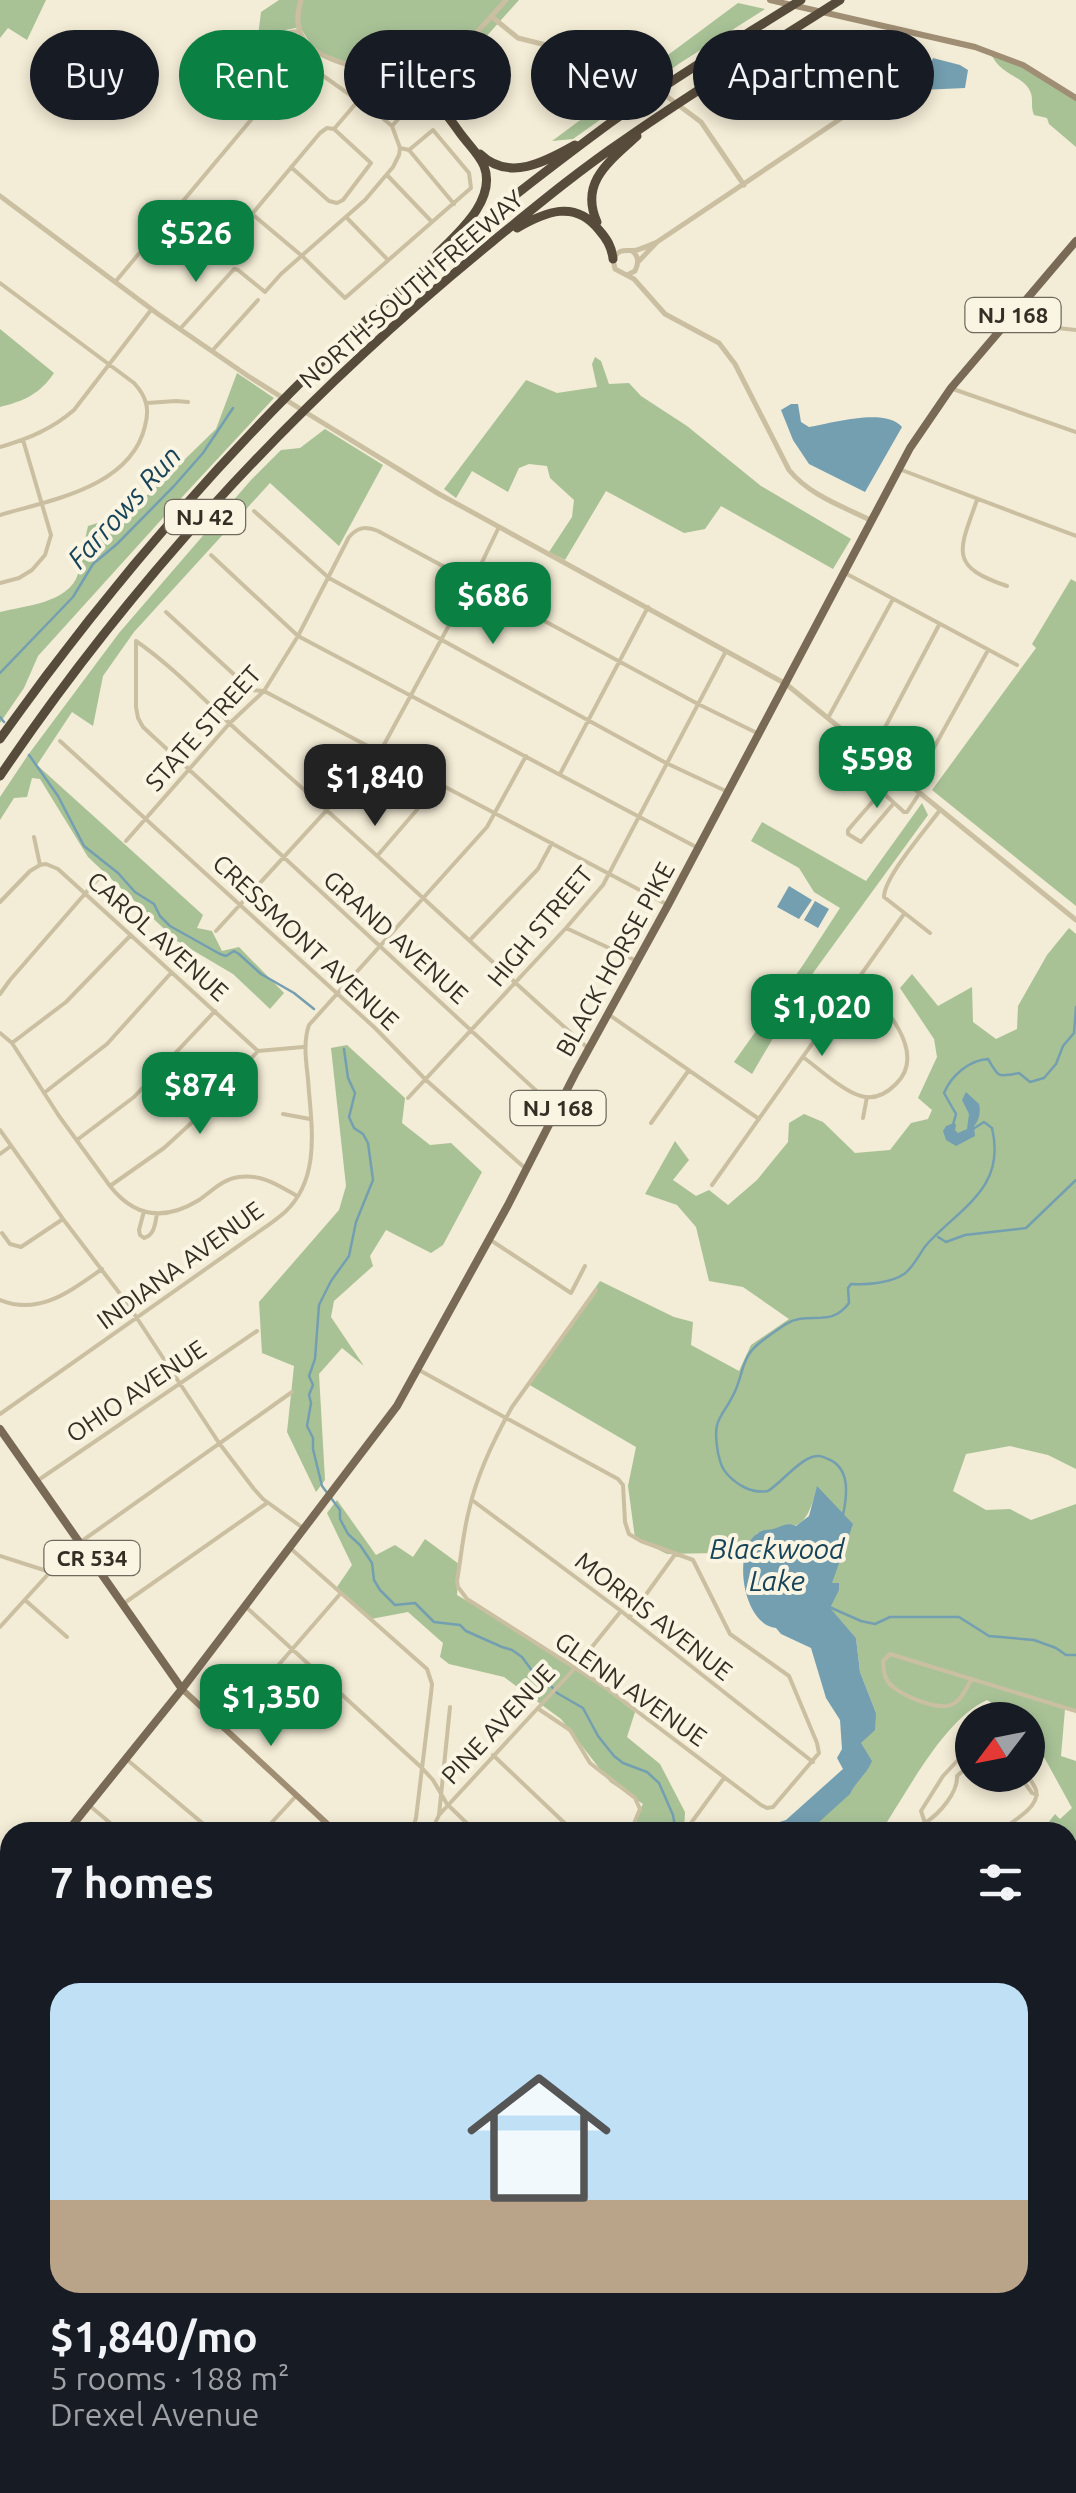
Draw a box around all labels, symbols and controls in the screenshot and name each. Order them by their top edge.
chip: Buy [30,30,159,120]
chip: Rent [179,30,324,120]
chip: Filters [344,30,511,120]
chip: New [531,30,673,120]
chip: Apartment [693,30,934,120]
street label: NORTH-SOUTH FREEWAY [294,184,529,394]
pin: $526 [137,200,255,285]
text: $526 [160,214,232,250]
road number: NJ 168 [966,298,1060,332]
water label: Farrows Run [61,439,187,574]
road number: NJ 42 [165,500,245,534]
pin: $686 [434,562,552,647]
text: $686 [457,576,529,612]
street label: STATE STREET [140,660,267,796]
pin: $598 [818,726,936,811]
text: $598 [841,740,913,776]
pin: $1,840 [294,744,456,829]
text: $1,840 [326,758,424,794]
street label: CRESSMONT AVENUE [207,849,405,1035]
street label: BLACK HORSE PIKE [550,857,680,1061]
street label: HIGH STREET [482,860,598,992]
street label: GRAND AVENUE [318,865,474,1009]
street label: CAROL AVENUE [82,866,234,1006]
pin: $1,020 [741,974,903,1059]
text: $1,020 [773,988,871,1024]
pin: $874 [141,1052,259,1137]
text: $874 [164,1066,236,1102]
road number: NJ 168 [510,1091,606,1125]
street label: INDIANA AVENUE [92,1195,268,1335]
street label: OHIO AVENUE [61,1334,211,1448]
water label: Blackwood Lake [709,1533,846,1596]
road number: CR 534 [44,1541,140,1575]
street label: MORRIS AVENUE [570,1546,738,1686]
street label: GLENN AVENUE [550,1626,712,1752]
street label: PINE AVENUE [436,1659,560,1789]
pin: $1,350 [190,1664,352,1749]
text: $1,350 [222,1678,320,1714]
north arrow [955,1702,1045,1792]
map controls [955,1702,1045,1792]
icon: filters [973,1855,1028,1910]
text: 7 homes [50,1859,214,1906]
icon: home [449,2048,629,2228]
text: $1,840/mo [50,2313,258,2360]
text: 5 rooms · 188 m² [50,2360,290,2396]
text: Drexel Avenue [50,2396,259,2432]

